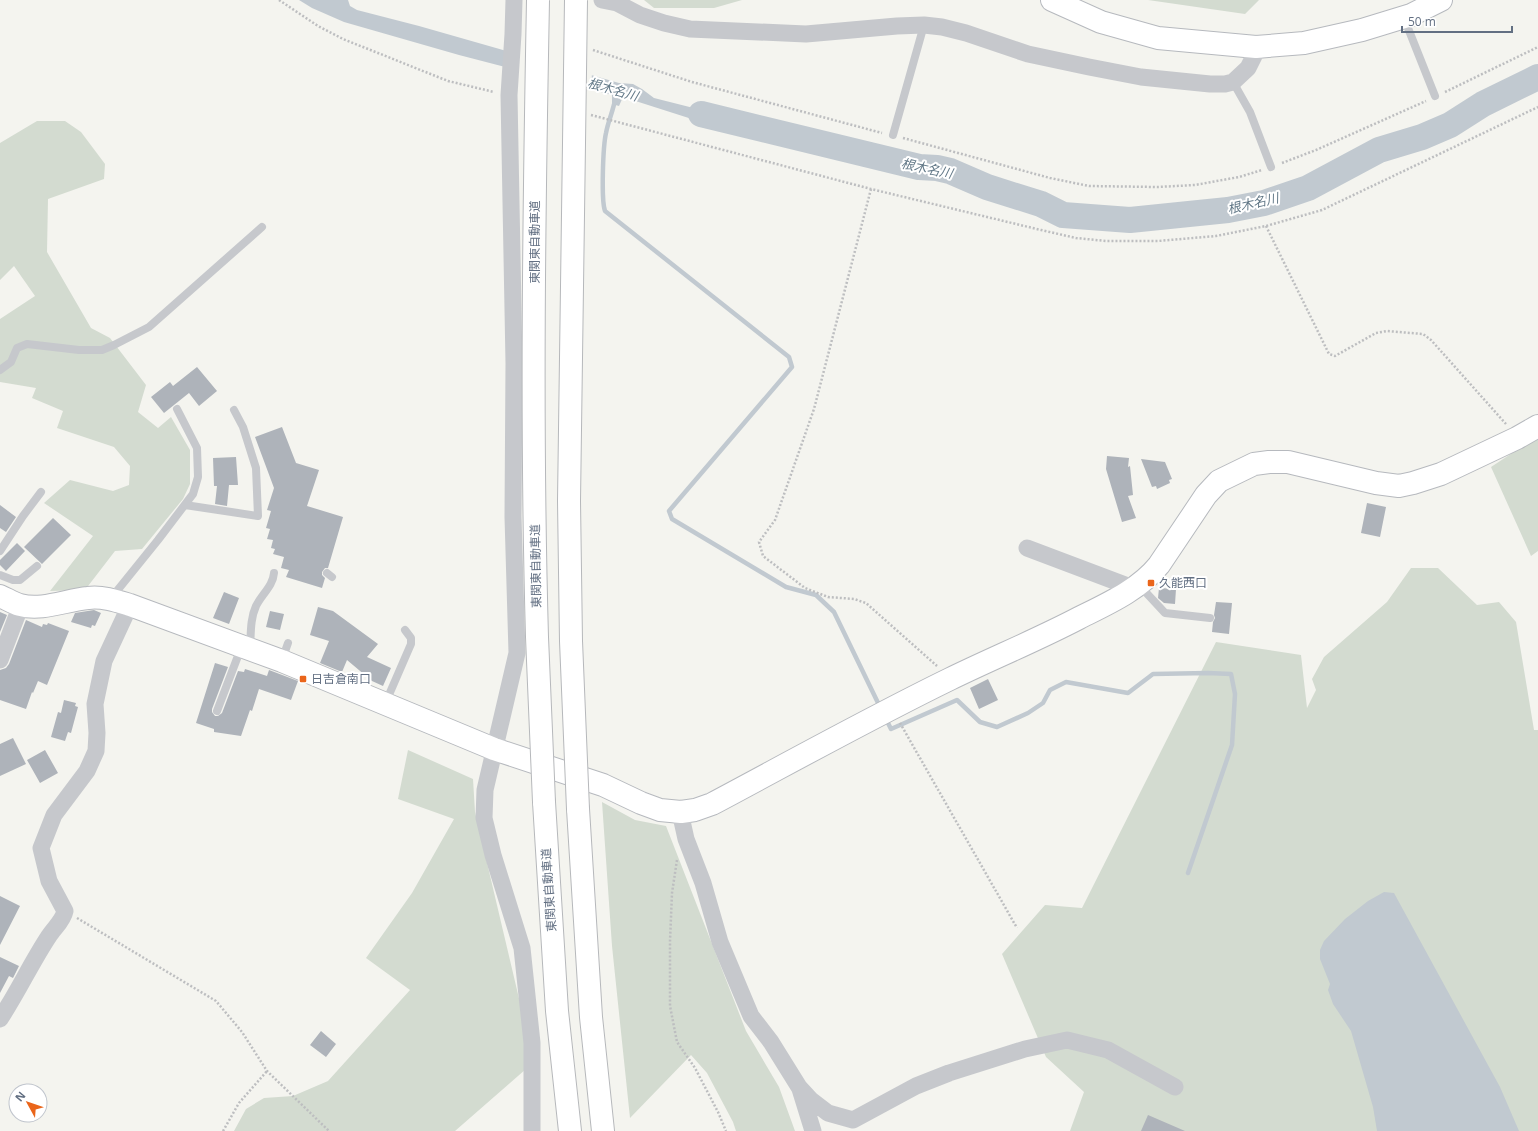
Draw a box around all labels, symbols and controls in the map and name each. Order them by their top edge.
scale bar [1402,8,1512,34]
text: 50 m [1408,13,1436,30]
water label: 根木名川 [586,73,642,105]
water label: 根木名川 [900,154,956,183]
water label: 根木名川 [1226,188,1282,218]
street label: 東関東自動車道 [526,200,543,284]
street label: 東関東自動車道 [526,524,545,608]
place label: 久能西口 [1159,574,1207,591]
marker: 久能西口 [1146,578,1156,588]
place label: 日吉倉南口 [311,670,371,687]
marker: 日吉倉南口 [298,674,308,684]
street label: 東関東自動車道 [537,848,560,933]
north arrow [8,1083,48,1123]
text: N [11,1088,29,1105]

